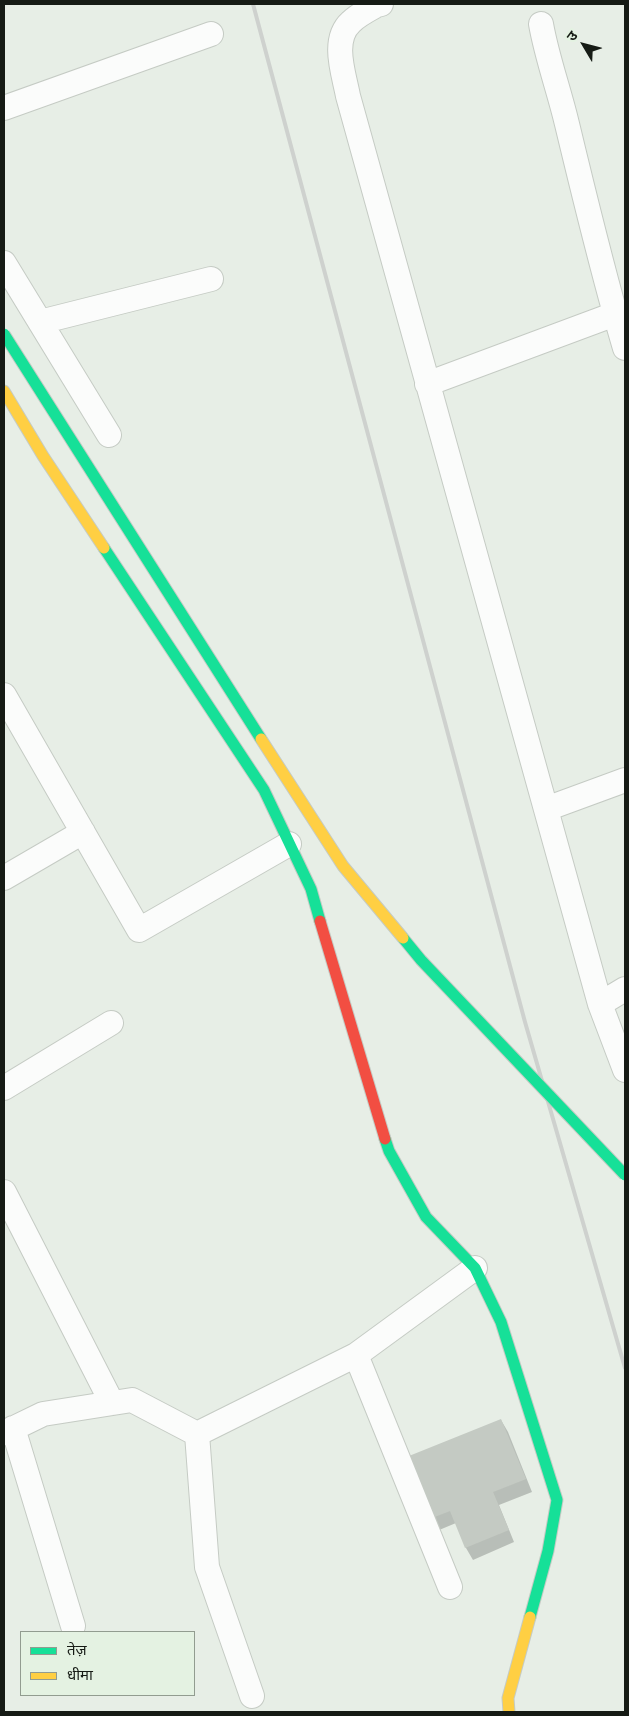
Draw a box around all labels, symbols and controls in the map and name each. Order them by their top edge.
north arrow [559,20,609,70]
text: उ [563,28,581,44]
legend [20,1631,195,1696]
text: तेज़ [67,1641,87,1659]
text: धीमा [67,1666,93,1684]

